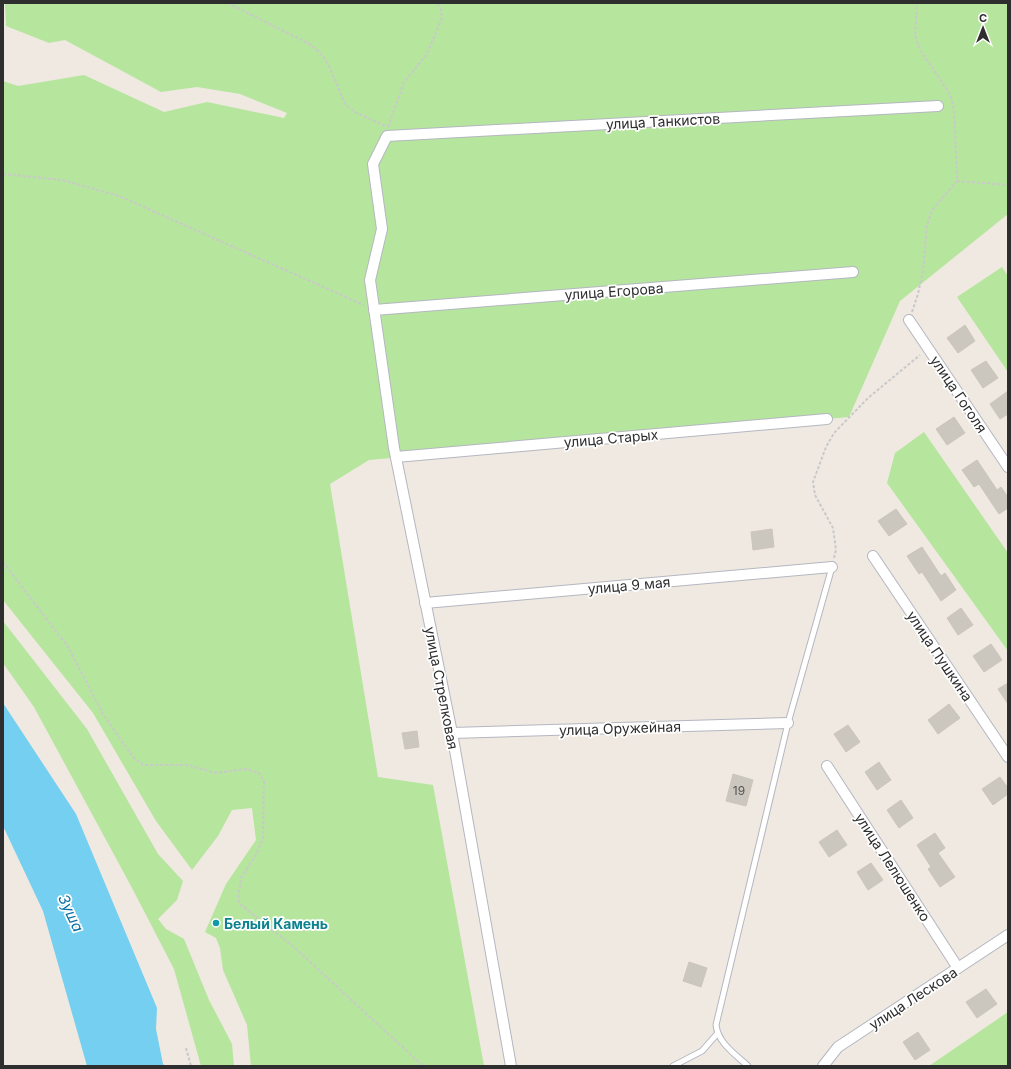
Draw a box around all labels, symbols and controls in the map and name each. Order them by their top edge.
north arrow [963,8,1003,48]
text: С [979,11,987,25]
street label: улица Танкистов [605,110,721,132]
street label: улица Егорова [564,279,664,303]
street label: улица Гоголя [927,352,991,436]
street label: улица Старых [563,425,659,451]
street label: улица 9 мая [587,573,671,597]
street label: улица Пушкина [903,607,977,705]
street label: улица Стрелковая [422,625,462,751]
street label: улица Оружейная [559,717,681,739]
house number: 19 [733,783,745,798]
street label: улица Лелюшенко [852,810,934,924]
water label: Зуша [54,891,88,935]
place label: Белый Камень [224,915,328,932]
marker: Белый Камень [211,918,221,928]
street label: улица Лескова [866,963,960,1033]

